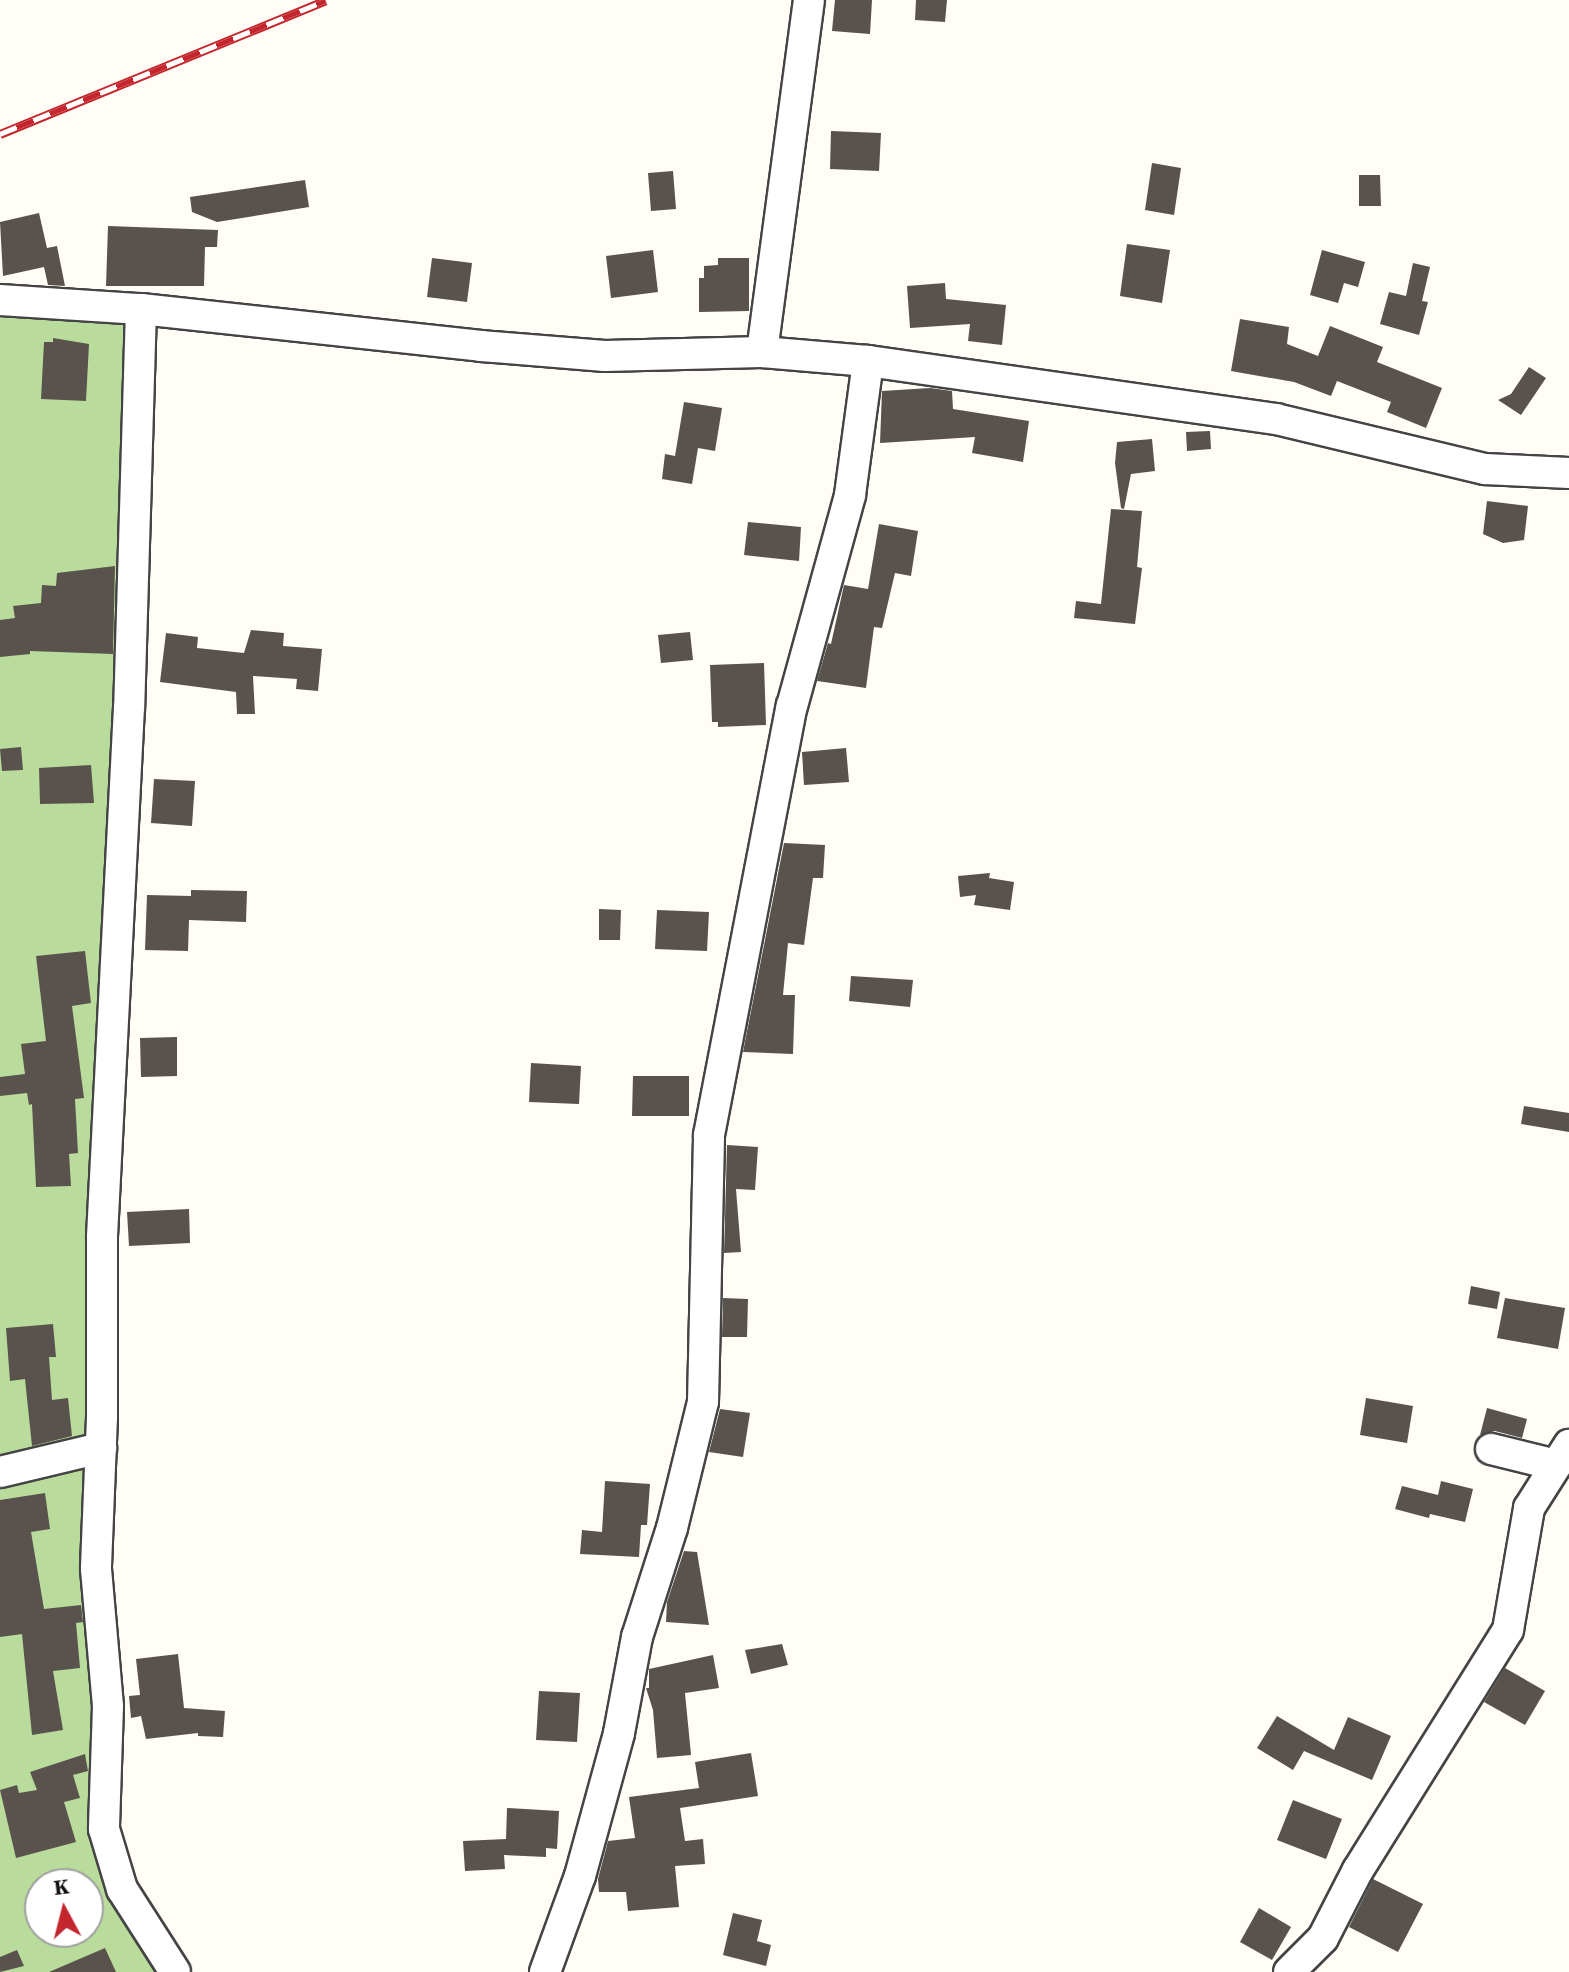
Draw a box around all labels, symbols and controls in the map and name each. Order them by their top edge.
north arrow [24,1868,104,1948]
text: K [52,1870,71,1902]

